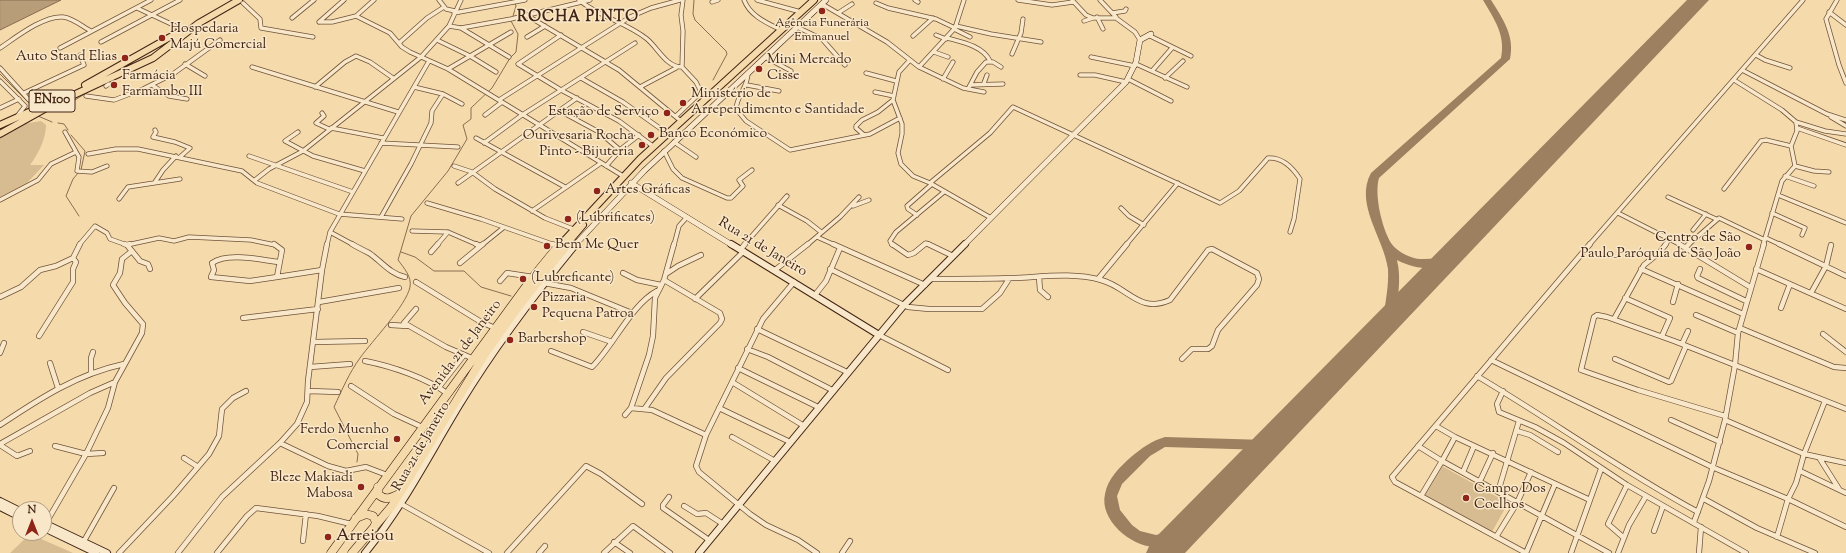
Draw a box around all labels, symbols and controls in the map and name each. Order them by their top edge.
marker: Agência Funerária Emmanuel [817,6,827,16]
district label: ROCHA PINTO [517,9,639,27]
place label: Agência Funerária Emmanuel [775,17,869,45]
place label: Hospedaria Majú Comercial [170,22,267,54]
marker: Hospedaria Majú Comercial [157,33,167,43]
place label: Auto Stand Elias [16,50,117,66]
marker: Auto Stand Elias [120,53,130,63]
place label: Mini Mercado Cisse [767,53,852,86]
marker: Mini Mercado Cisse [754,64,764,74]
place label: Farmácia Farmambo III [122,69,203,102]
marker: Farmácia Farmambo III [109,80,119,90]
place label: Ministério de Arrependimento e Santidade [691,87,864,120]
road number: EN100 [29,90,75,112]
marker: Ministério de Arrependimento e Santidade [678,98,688,108]
place label: Estação de Serviço [548,105,659,121]
marker: Estação de Serviço [662,108,672,118]
place label: Banco Económico [659,127,767,143]
place label: Ourivesaria Rocha Pinto - Bijuteria [523,129,634,162]
marker: Banco Económico [646,130,656,140]
marker: Ourivesaria Rocha Pinto - Bijuteria [637,140,647,150]
place label: Artes Gráficas [605,183,690,199]
marker: Artes Gráficas [592,186,602,196]
place label: (Lubrificates) [576,211,655,227]
marker: (Lubrificates) [563,214,573,224]
street label: Rua 21 de Janeiro [715,215,809,281]
place label: Centro de São Paulo_Paróquia de São João [1580,231,1741,264]
place label: Bem Me Quer [555,238,639,254]
marker: Bem Me Quer [542,241,552,251]
marker: Centro de São Paulo_Paróquia de São João [1744,242,1754,252]
place label: (Lubreficante) [531,271,614,287]
marker: (Lubreficante) [518,274,528,284]
place label: Pizzaria Pequena Patroa [542,291,634,324]
street label: Avenida 21 de Janeiro [416,297,506,409]
marker: Pizzaria Pequena Patroa [529,302,539,312]
place label: Barbershop [518,332,586,348]
marker: Barbershop [505,335,515,345]
street label: Rua 21 de Janeiro [390,399,454,495]
place label: Ferdo Muenho Comercial [300,423,389,456]
marker: Ferdo Muenho Comercial [392,434,402,444]
place label: Bleze Makiadi Mabosa [270,471,353,504]
marker: Bleze Makiadi Mabosa [356,482,366,492]
place label: Campo Dos Coelhos [1474,482,1546,514]
marker: Campo Dos Coelhos [1461,493,1471,503]
north arrow [12,501,52,541]
text: N [28,502,36,518]
place label: Arreiou [336,527,394,547]
marker: Arreiou [323,532,333,542]

